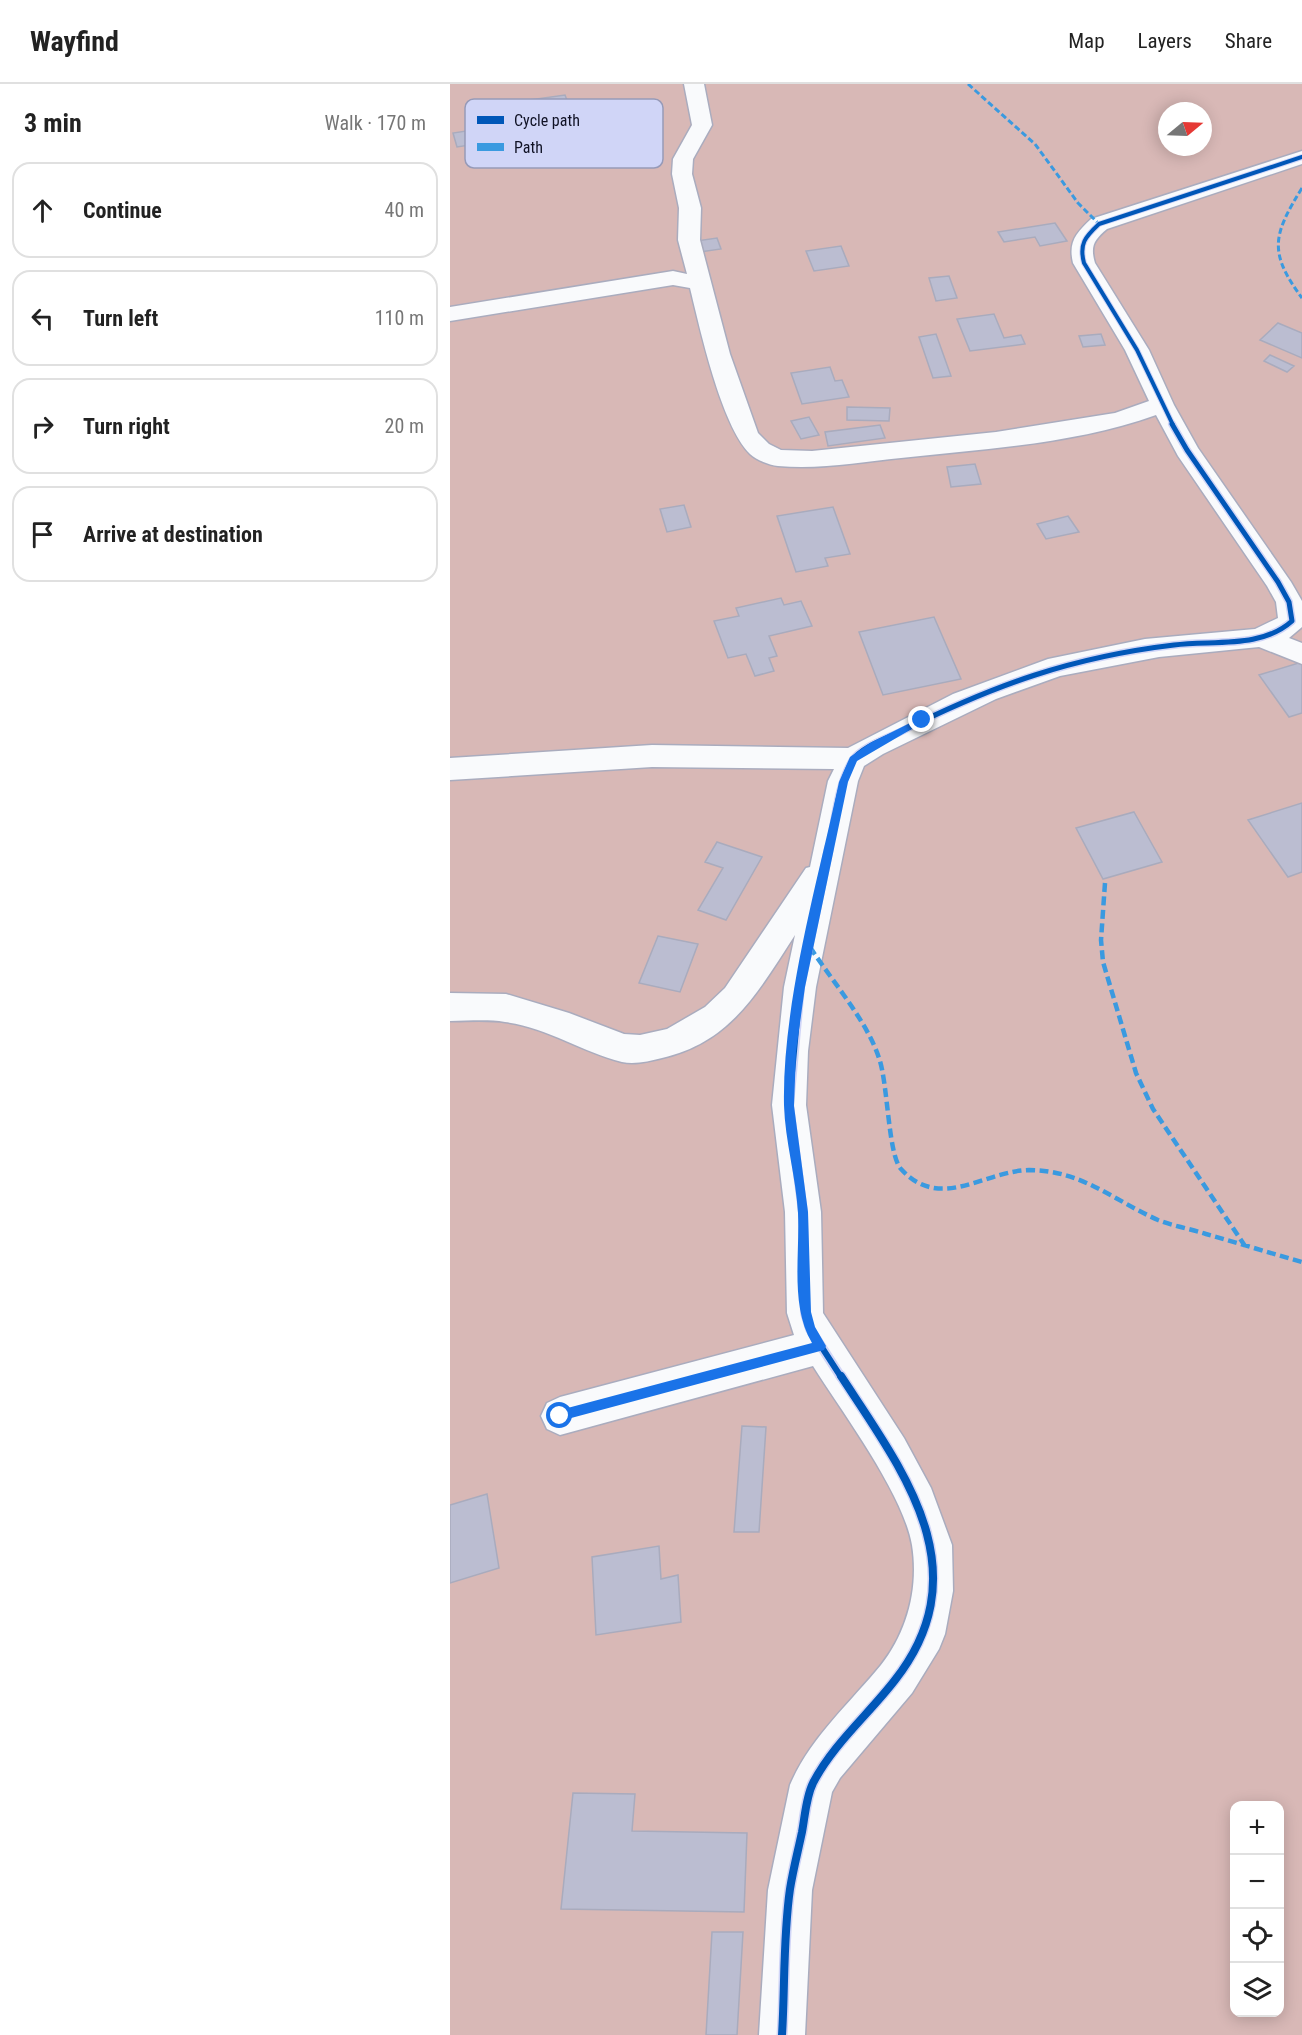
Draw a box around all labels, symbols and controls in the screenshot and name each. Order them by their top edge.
text: Wayfind [30,25,119,58]
text: Map [1068,29,1105,53]
text: Layers [1138,29,1192,53]
text: Share [1225,29,1272,53]
legend [465,99,663,168]
north arrow [1158,102,1212,156]
text: 3 min [24,108,82,138]
text: Walk · 170 m [325,111,426,135]
text: Cycle path [514,111,580,130]
text: Path [514,138,543,157]
icon: ahead [26,194,59,227]
text: Continue [83,198,162,223]
text: 40 m [385,198,424,222]
icon: left [26,302,59,335]
text: Turn left [83,306,158,331]
text: 110 m [375,306,424,330]
icon: right [26,410,59,443]
text: Turn right [83,414,170,439]
text: 20 m [385,414,424,438]
icon: arrive [26,518,59,551]
text: Arrive at destination [83,522,263,547]
route end [908,706,934,732]
route start [546,1402,572,1428]
map controls [1230,1801,1284,2017]
button: + [1230,1801,1284,1855]
button: − [1230,1855,1284,1909]
button: locate [1230,1909,1284,1963]
button: layers [1230,1963,1284,2017]

